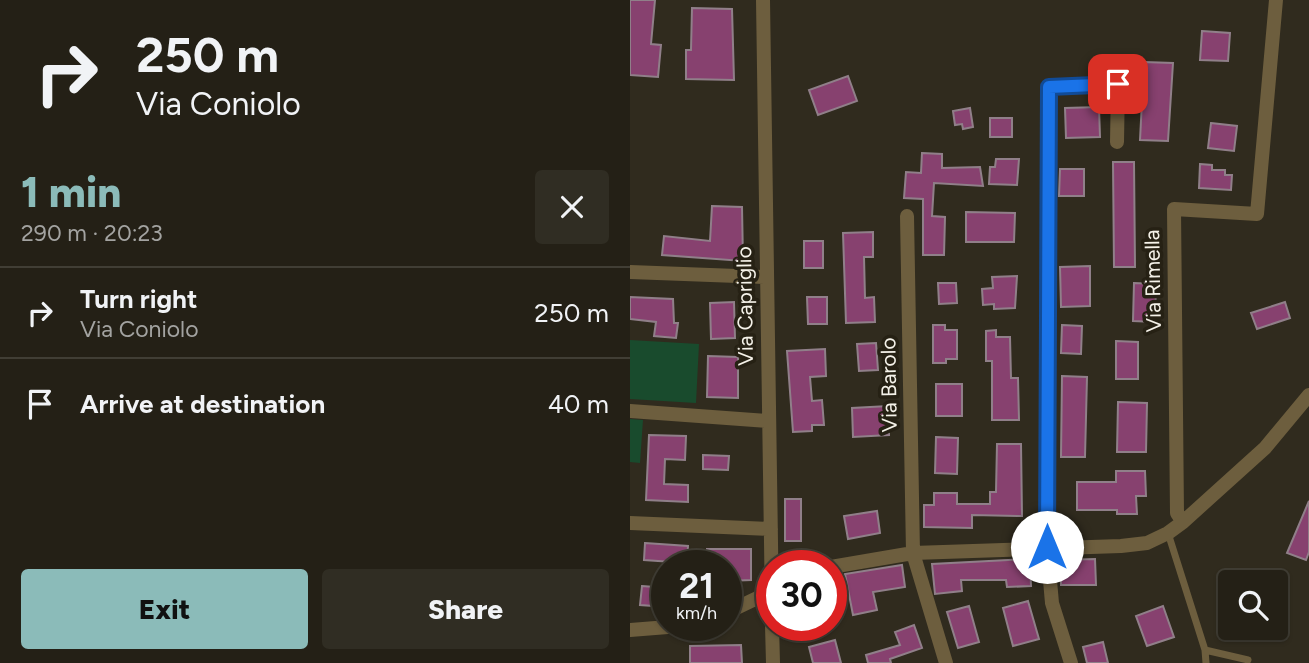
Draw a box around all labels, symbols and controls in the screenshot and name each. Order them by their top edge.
text: 250 m [136,25,279,84]
icon: right [21,28,112,119]
pin [1088,54,1148,114]
icon: arrive [1099,65,1137,103]
text: Via Coniolo [136,85,301,123]
text: 1 min [21,167,121,218]
button: close [535,170,609,244]
text: 290 m · 20:23 [21,219,163,247]
street label: Via Rimella [1139,229,1166,333]
street label: Via Capriglio [731,246,758,366]
text: Turn right [80,283,197,315]
icon: right [21,294,59,332]
text: 250 m [534,297,609,329]
text: Via Coniolo [80,315,199,343]
street label: Via Barolo [875,337,902,433]
icon: arrive [21,385,59,423]
text: Arrive at destination [80,388,325,420]
text: 40 m [548,388,609,420]
position arrow [1010,510,1084,584]
speed limit sign: 30 [756,550,847,641]
text: 21 [679,565,714,607]
button: Exit [21,569,308,649]
button: Share [322,569,609,649]
map controls [1218,570,1288,640]
button: search [1218,570,1288,640]
text: km/h [676,602,717,624]

